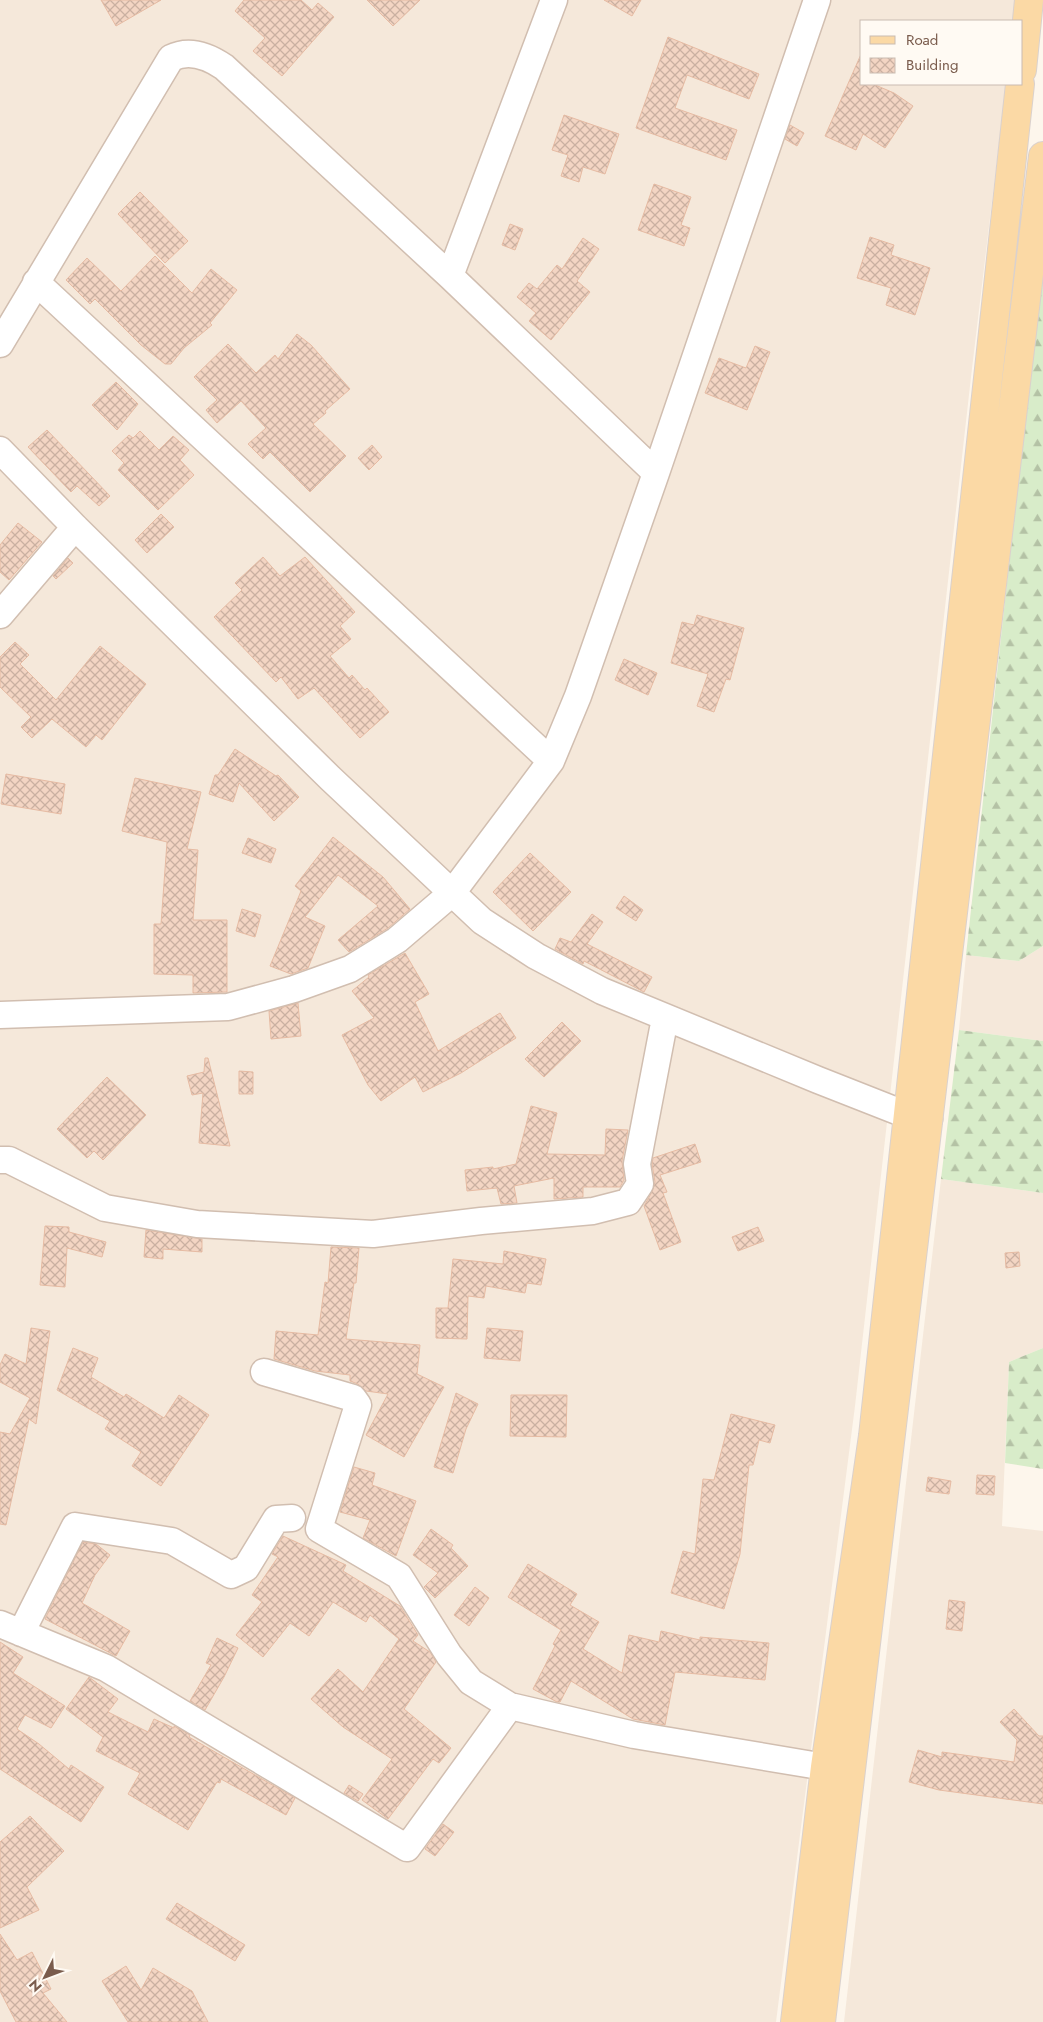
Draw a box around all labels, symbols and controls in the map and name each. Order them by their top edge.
legend [860,20,1023,85]
text: Road [906,29,938,51]
text: Building [906,54,958,76]
north arrow [20,1952,70,2002]
text: N [24,1975,46,1997]

